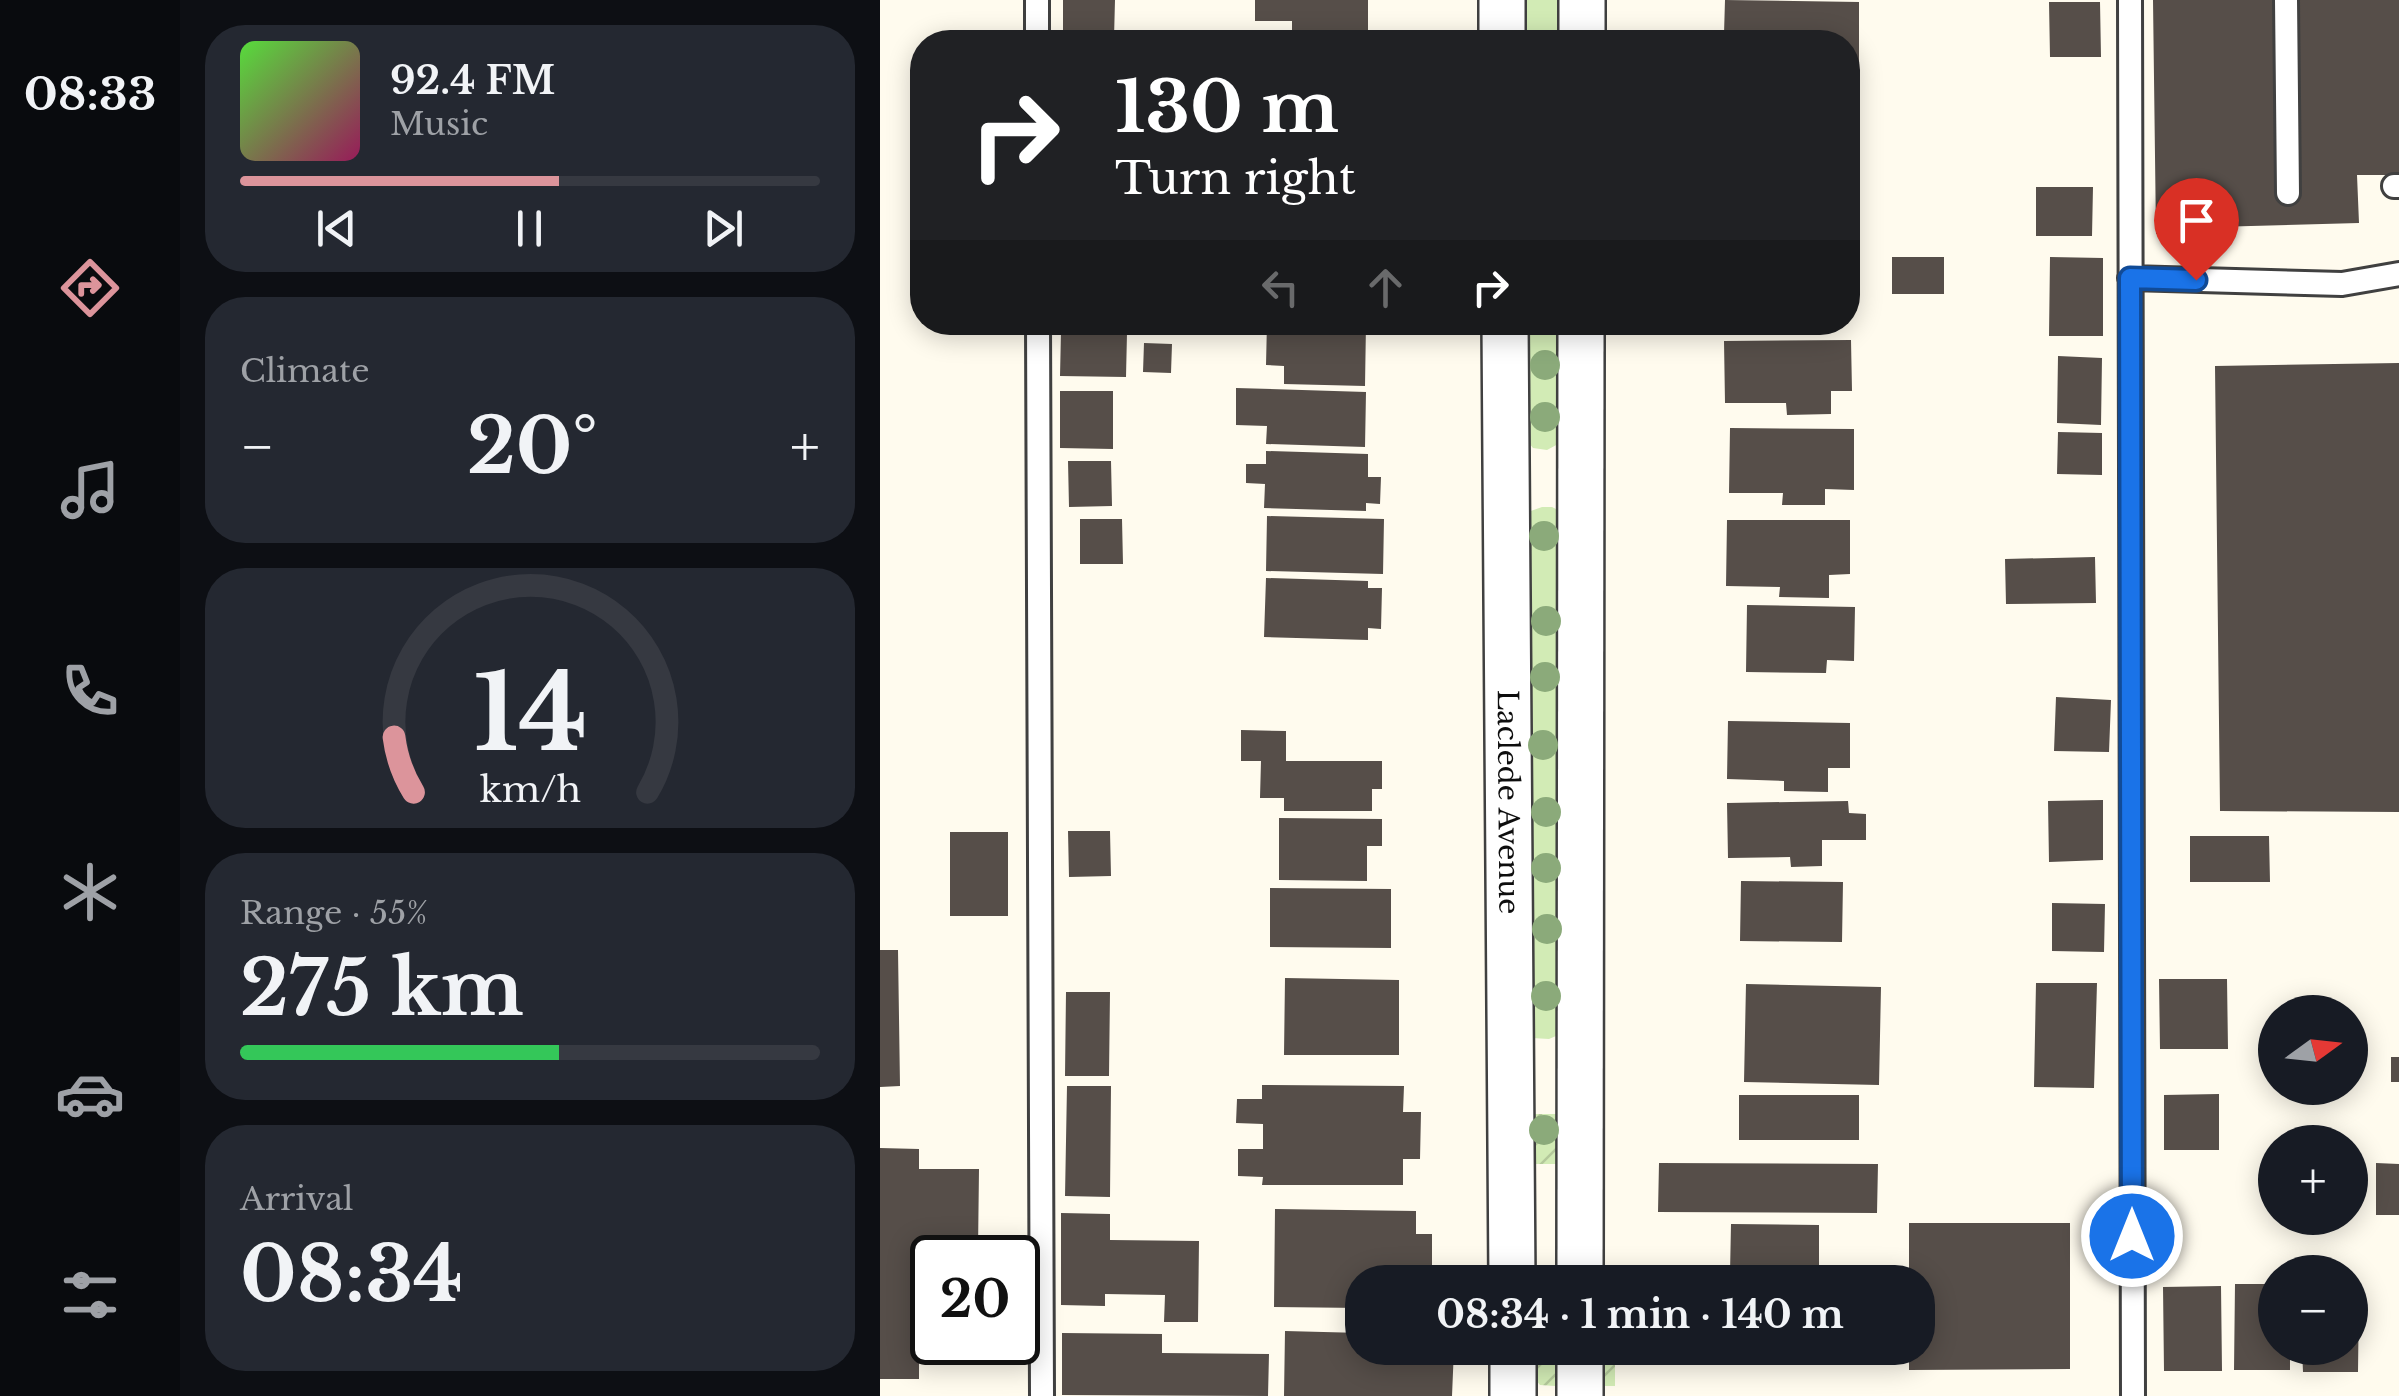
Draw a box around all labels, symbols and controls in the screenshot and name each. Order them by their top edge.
text: 92.4 FM [390,57,555,104]
text: 130 m [1115,64,1339,151]
text: 08:33 [24,66,156,122]
icon: right [950,70,1080,200]
text: Music [390,104,488,144]
text: Turn right [1115,150,1356,206]
pin [2154,178,2239,281]
icon: arrive [2169,193,2224,248]
icon: previous [309,201,364,256]
icon: pause [502,201,557,256]
icon: next [696,201,751,256]
icon: directions [55,253,125,323]
icon: left [1253,260,1308,315]
icon: ahead [1358,260,1413,315]
icon: right [1463,260,1518,315]
text: Climate [240,351,369,391]
text: 20° [467,400,598,493]
text: − [240,413,275,481]
text: + [790,413,820,481]
icon: music [55,455,125,525]
text: 14 [473,649,587,778]
icon: phone [55,656,125,726]
street label: Laclede Avenue [1490,690,1526,914]
text: km/h [479,767,581,812]
icon: climate [55,857,125,927]
text: Range · 55% [240,893,428,933]
text: 275 km [240,942,524,1035]
north arrow [2258,995,2368,1105]
map controls [2258,995,2368,1365]
icon: car [55,1059,125,1129]
button: + [2258,1125,2368,1235]
text: Arrival [240,1179,353,1219]
position arrow [2080,1184,2184,1288]
text: 08:34 [240,1228,463,1321]
speed limit sign: 20 [910,1235,1040,1365]
button: − [2258,1255,2368,1365]
icon: filters [55,1260,125,1330]
text: 08:34 · 1 min · 140 m [1436,1291,1844,1338]

